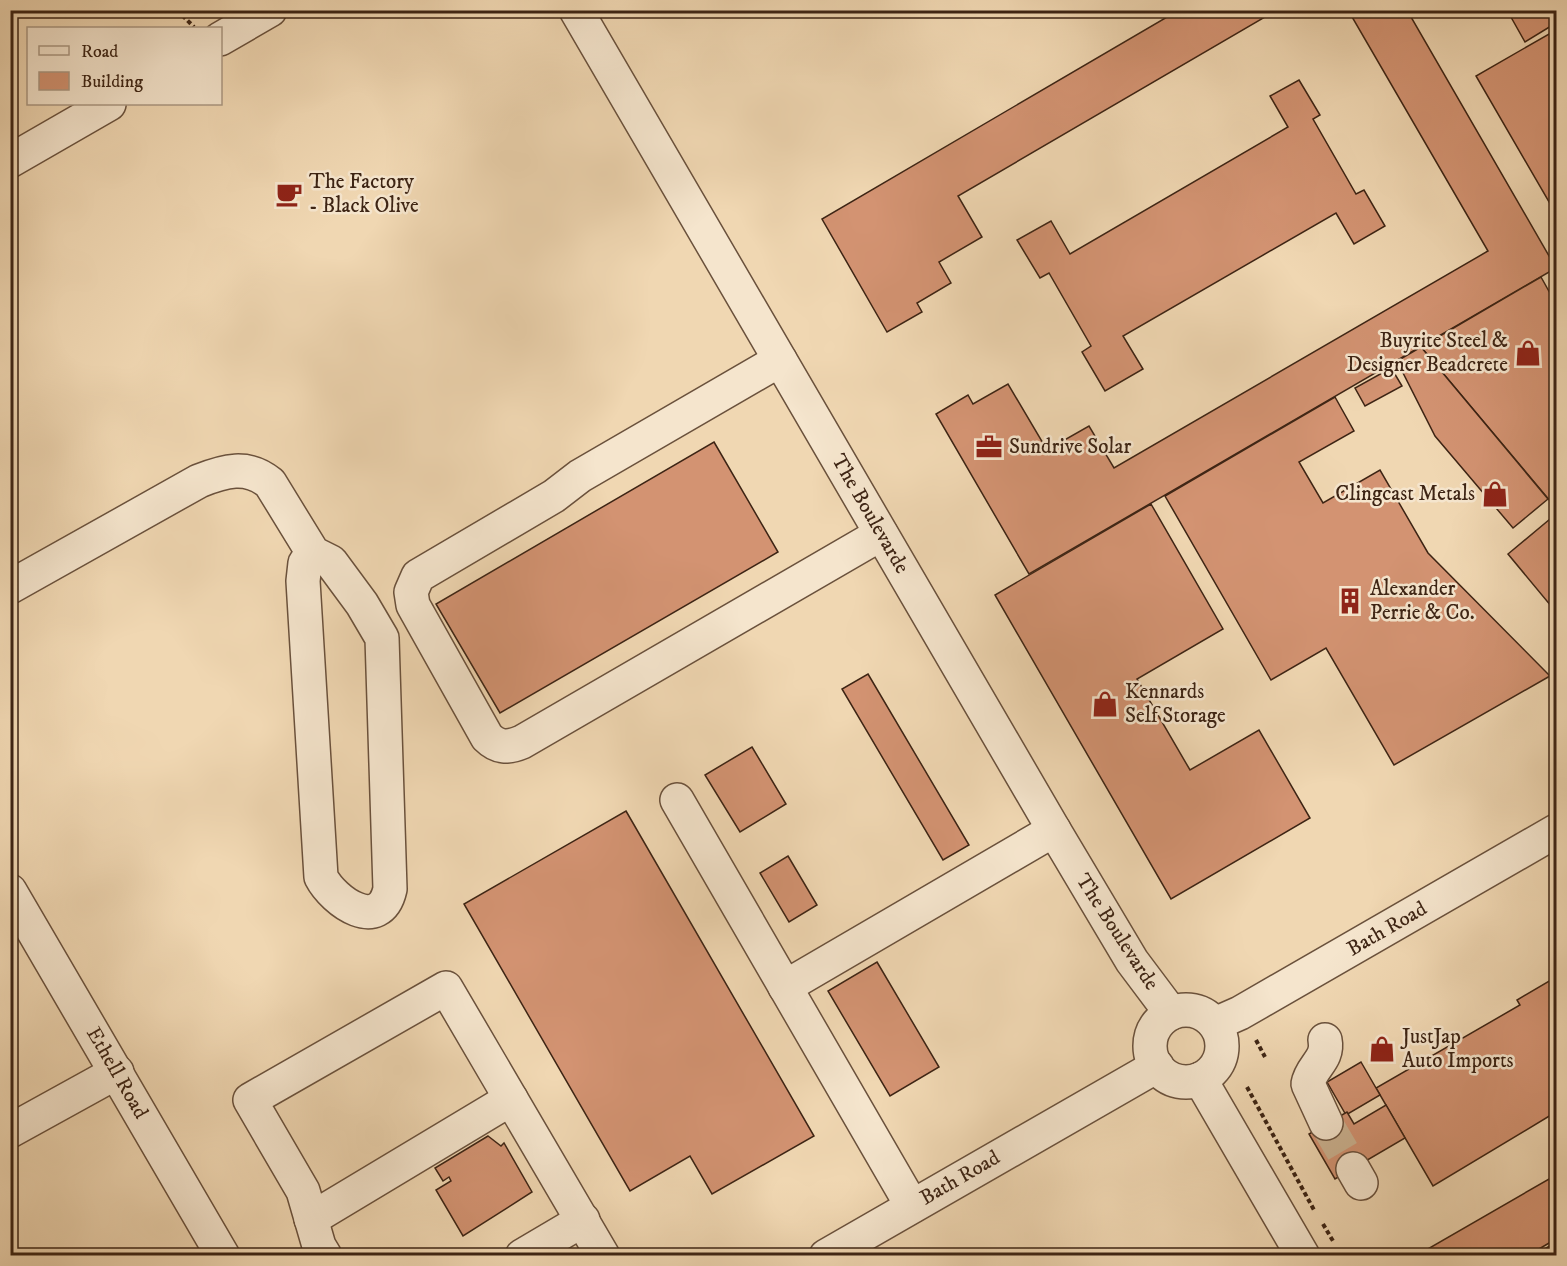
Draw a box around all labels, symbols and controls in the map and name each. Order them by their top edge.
legend [27,27,222,105]
text: Road [81,41,118,63]
text: Building [81,71,143,93]
place label: The Factory - Black Olive [309,169,419,219]
cafe icon: The Factory - Black Olive [274,179,304,209]
place label: Buyrite Steel & Designer Beadcrete [1347,328,1508,378]
shop icon: Buyrite Steel & Designer Beadcrete [1513,338,1543,368]
office icon: Sundrive Solar [974,432,1004,462]
place label: Sundrive Solar [1009,434,1132,460]
street label: The Boulevarde [825,450,915,579]
shop icon: Clingcast Metals [1480,479,1510,509]
place label: Clingcast Metals [1335,481,1475,507]
place label: Alexander Perrie & Co. [1370,576,1475,626]
building icon: Alexander Perrie & Co. [1335,586,1365,616]
place label: Kennards Self Storage [1125,679,1226,729]
shop icon: Kennards Self Storage [1090,689,1120,719]
street label: The Boulevarde [1070,869,1164,995]
street label: Bath Road [1342,895,1432,962]
street label: Ethell Road [80,1022,154,1124]
place label: JustJap Auto Imports [1400,1024,1514,1074]
shop icon: JustJap Auto Imports [1367,1034,1397,1064]
street label: Bath Road [915,1144,1005,1211]

